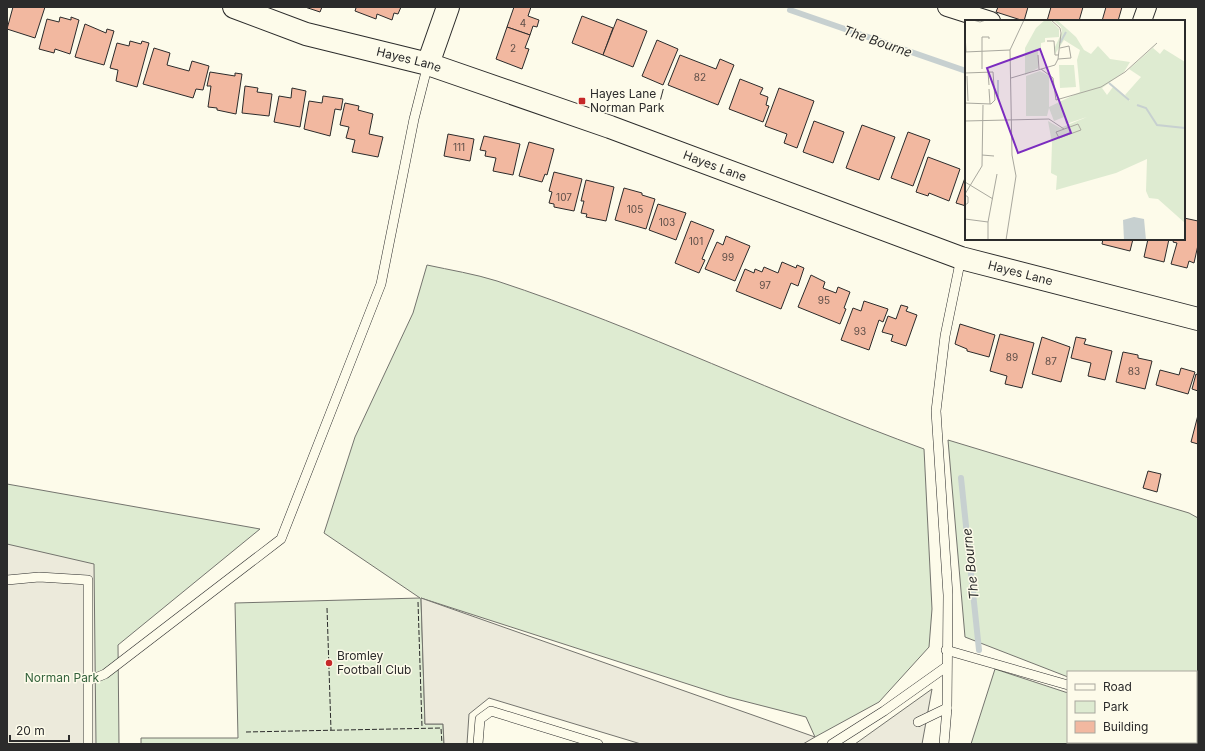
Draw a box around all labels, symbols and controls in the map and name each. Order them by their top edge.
house number: 4 [520,17,526,29]
inset map [965,20,1185,240]
water label: The Bourne [842,22,914,60]
house number: 2 [510,42,516,54]
street label: Hayes Lane [375,44,444,75]
house number: 82 [694,71,706,83]
place label: Hayes Lane / Norman Park [590,86,665,115]
marker: Hayes Lane / Norman Park [577,96,587,106]
house number: 111 [453,141,465,153]
street label: Hayes Lane [681,147,749,184]
house number: 107 [556,191,572,203]
house number: 105 [627,203,643,215]
house number: 103 [659,216,675,228]
house number: 101 [689,235,703,247]
house number: 99 [722,251,734,263]
street label: Hayes Lane [986,257,1054,288]
house number: 97 [759,279,771,291]
house number: 95 [818,294,830,306]
house number: 93 [854,325,866,337]
house number: 89 [1006,351,1018,363]
house number: 87 [1045,355,1057,367]
house number: 83 [1128,365,1140,377]
water label: The Bourne [958,528,982,600]
place label: Bromley Football Club [337,648,411,677]
marker: Bromley Football Club [324,658,334,668]
park label: Norman Park [25,670,100,685]
legend [1067,671,1197,743]
text: Road [1103,679,1132,694]
text: Park [1103,699,1129,714]
scale bar [10,717,69,743]
text: Building [1103,719,1148,734]
text: 20 m [16,723,45,738]

